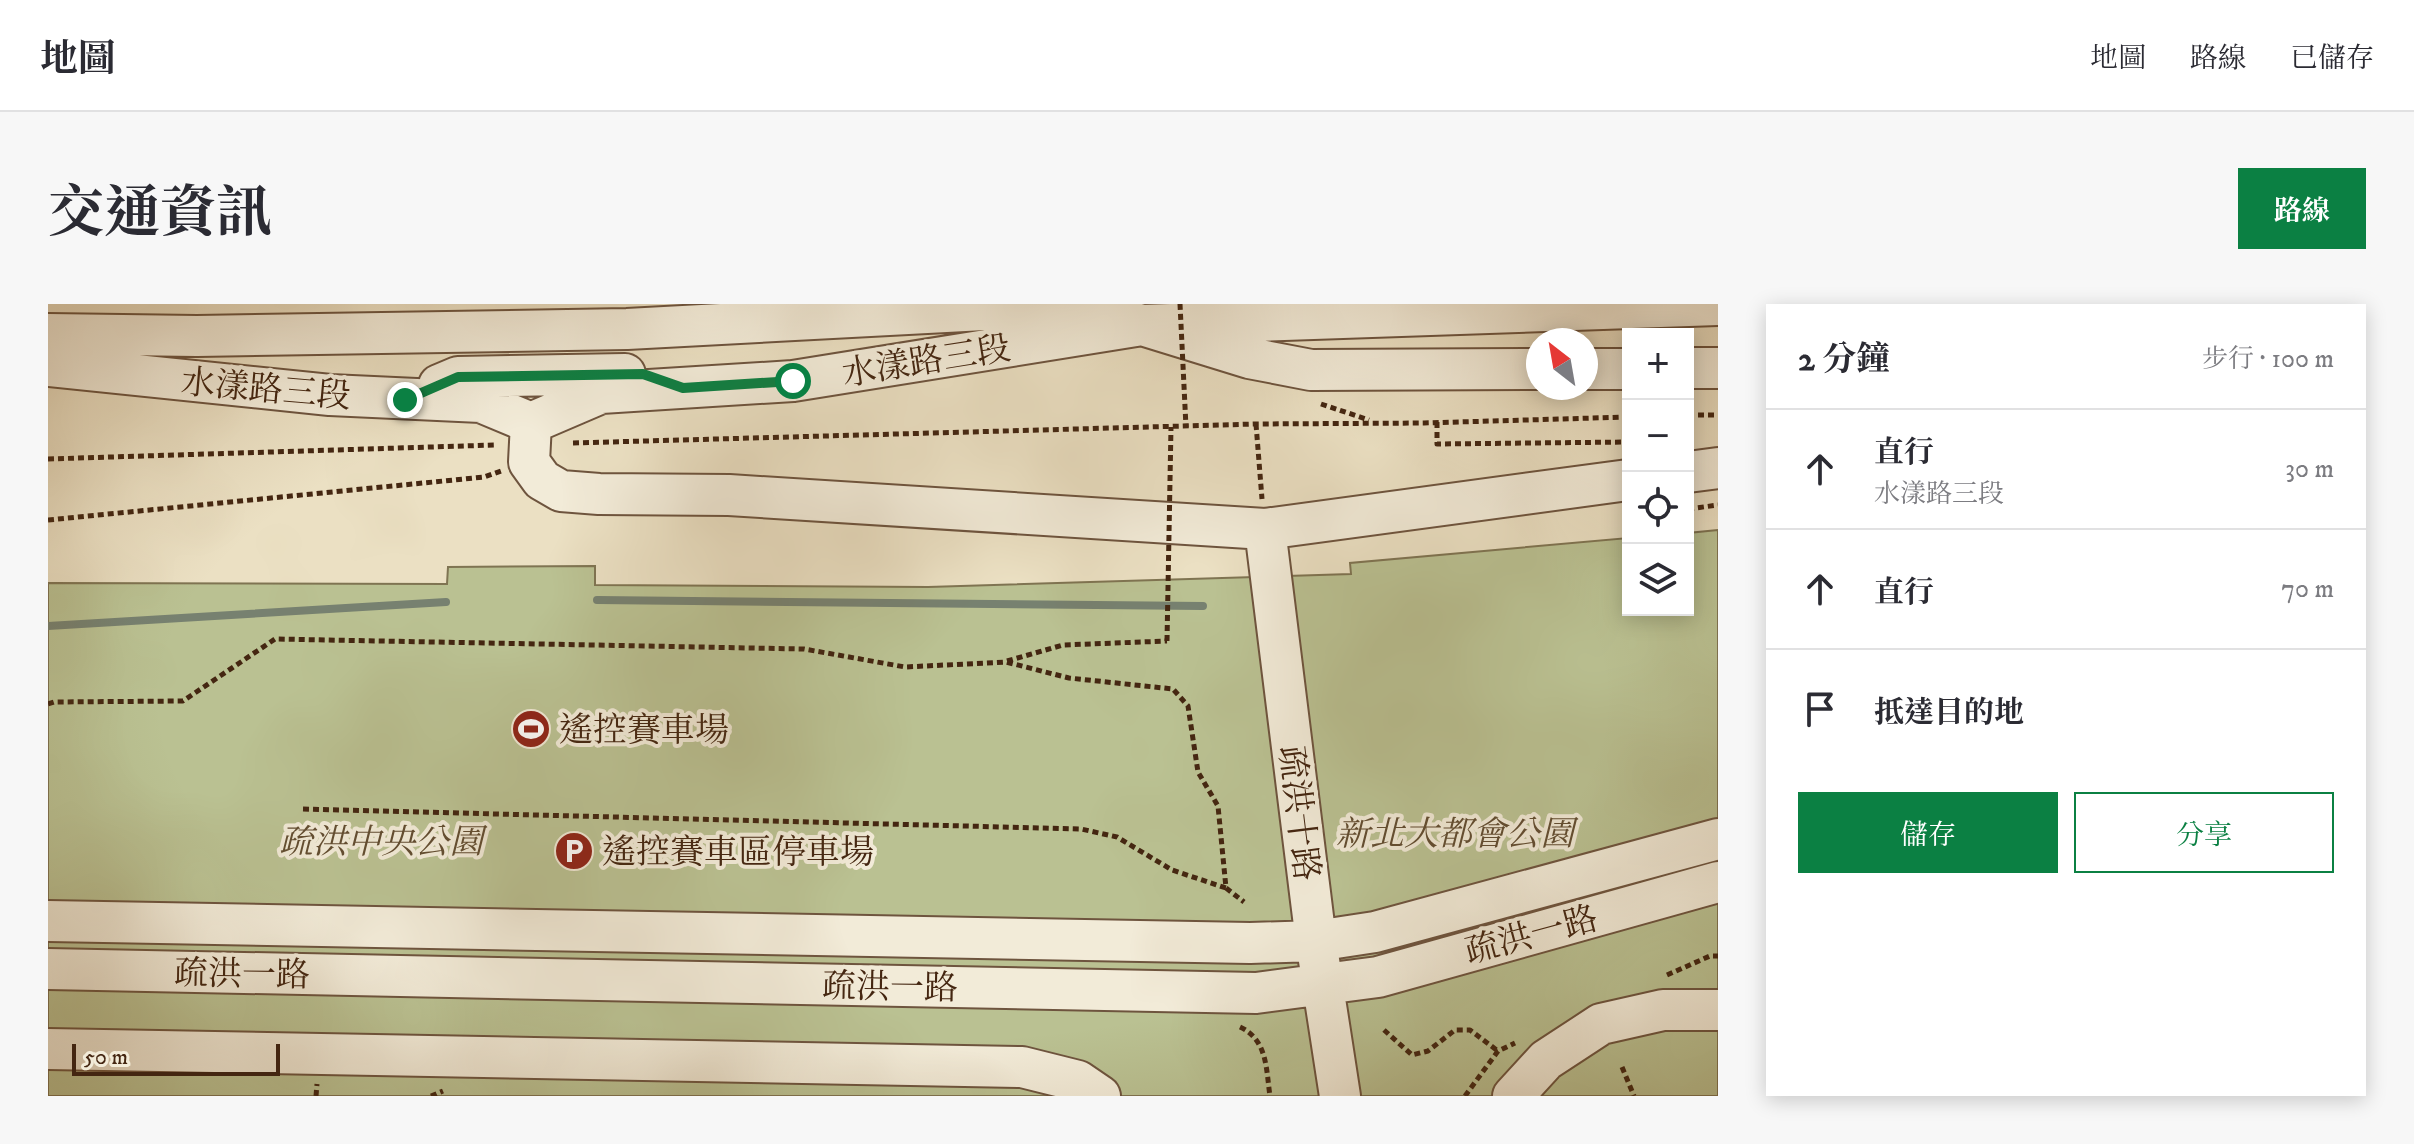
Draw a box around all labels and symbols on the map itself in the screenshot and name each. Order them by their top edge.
street label: 水漾路三段 [839,328,1014,396]
north arrow [1526,328,1598,400]
street label: 水漾路三段 [179,362,352,418]
route start [775,363,811,399]
route end [387,382,423,418]
sports icon: 遙控賽車場 [510,708,552,750]
place label: 遙控賽車場 [559,710,729,752]
street label: 疏洪十路 [1269,743,1327,883]
park label: 新北大都會公園 [1336,814,1579,856]
park label: 疏洪中央公園 [279,822,488,864]
parking icon: 遙控賽車區停車場 [553,830,595,872]
place label: 遙控賽車區停車場 [602,832,874,874]
street label: 疏洪一路 [1460,898,1603,974]
street label: 疏洪一路 [174,953,310,997]
street label: 疏洪一路 [822,966,958,1010]
scale bar [72,1040,280,1076]

